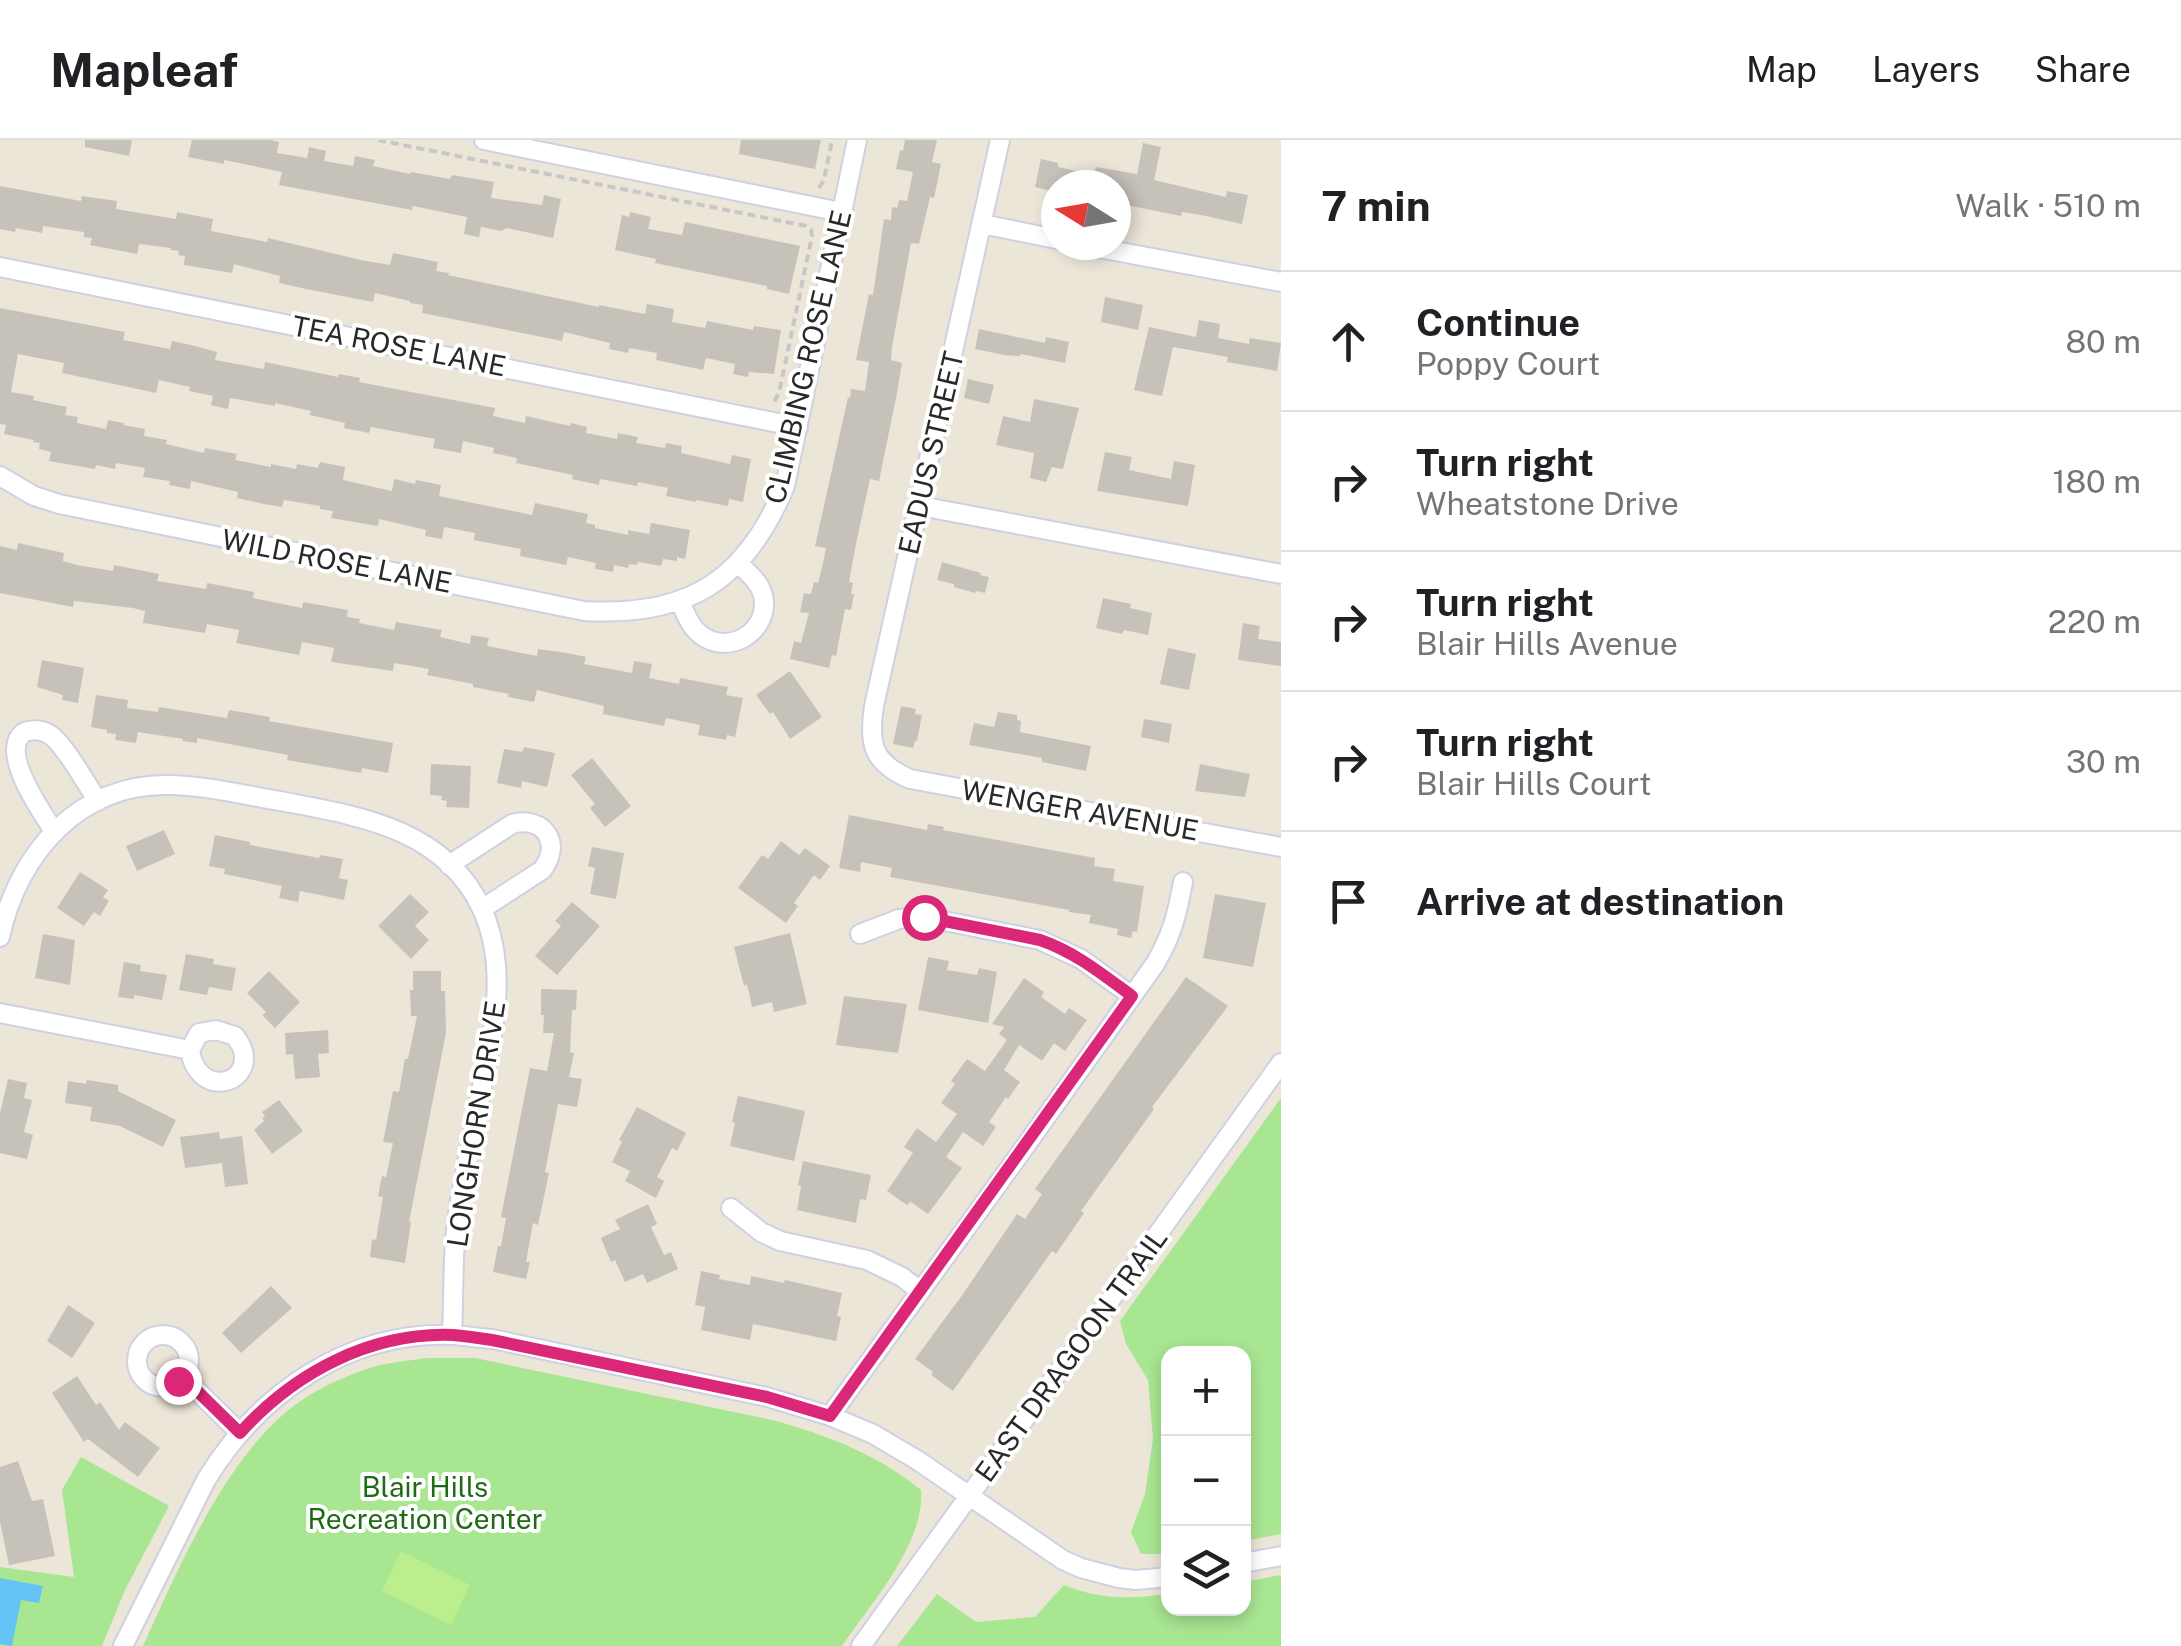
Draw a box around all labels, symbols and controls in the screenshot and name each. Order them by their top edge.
text: Mapleaf [50,41,238,98]
text: Map [1746,49,1817,90]
text: Layers [1872,49,1980,90]
text: Share [2035,49,2131,90]
north arrow [1041,170,1131,260]
text: 7 min [1321,181,1431,230]
text: Walk · 510 m [1955,187,2141,224]
street label: CLIMBING ROSE LANE [758,207,857,507]
text: Continue [1416,300,1580,345]
street label: TEA ROSE LANE [289,309,509,382]
icon: ahead [1321,314,1376,369]
text: 80 m [2065,323,2141,360]
text: Poppy Court [1416,345,1600,382]
street label: EADUS STREET [891,348,970,558]
text: Turn right [1416,440,1594,485]
icon: right [1321,454,1376,509]
text: 180 m [2052,463,2141,500]
text: Wheatstone Drive [1416,485,1679,522]
street label: WILD ROSE LANE [219,522,455,599]
text: Turn right [1416,580,1594,625]
icon: right [1321,594,1376,649]
text: 220 m [2048,603,2141,640]
text: Blair Hills Avenue [1416,625,1678,662]
text: Turn right [1416,720,1594,765]
icon: right [1321,734,1376,789]
text: 30 m [2066,743,2141,780]
text: Blair Hills Court [1416,765,1651,802]
street label: WENGER AVENUE [959,772,1201,847]
icon: arrive [1321,874,1376,929]
text: Arrive at destination [1416,879,1784,924]
route start [902,895,948,941]
street label: LONGHORN DRIVE [440,998,511,1250]
street label: EAST DRAGOON TRAIL [968,1222,1174,1488]
map controls [1161,1346,1251,1616]
button: + [1161,1346,1251,1436]
route end [156,1359,202,1405]
button: − [1161,1436,1251,1526]
park label: Blair Hills Recreation Center [307,1470,543,1535]
button: layers [1161,1526,1251,1616]

